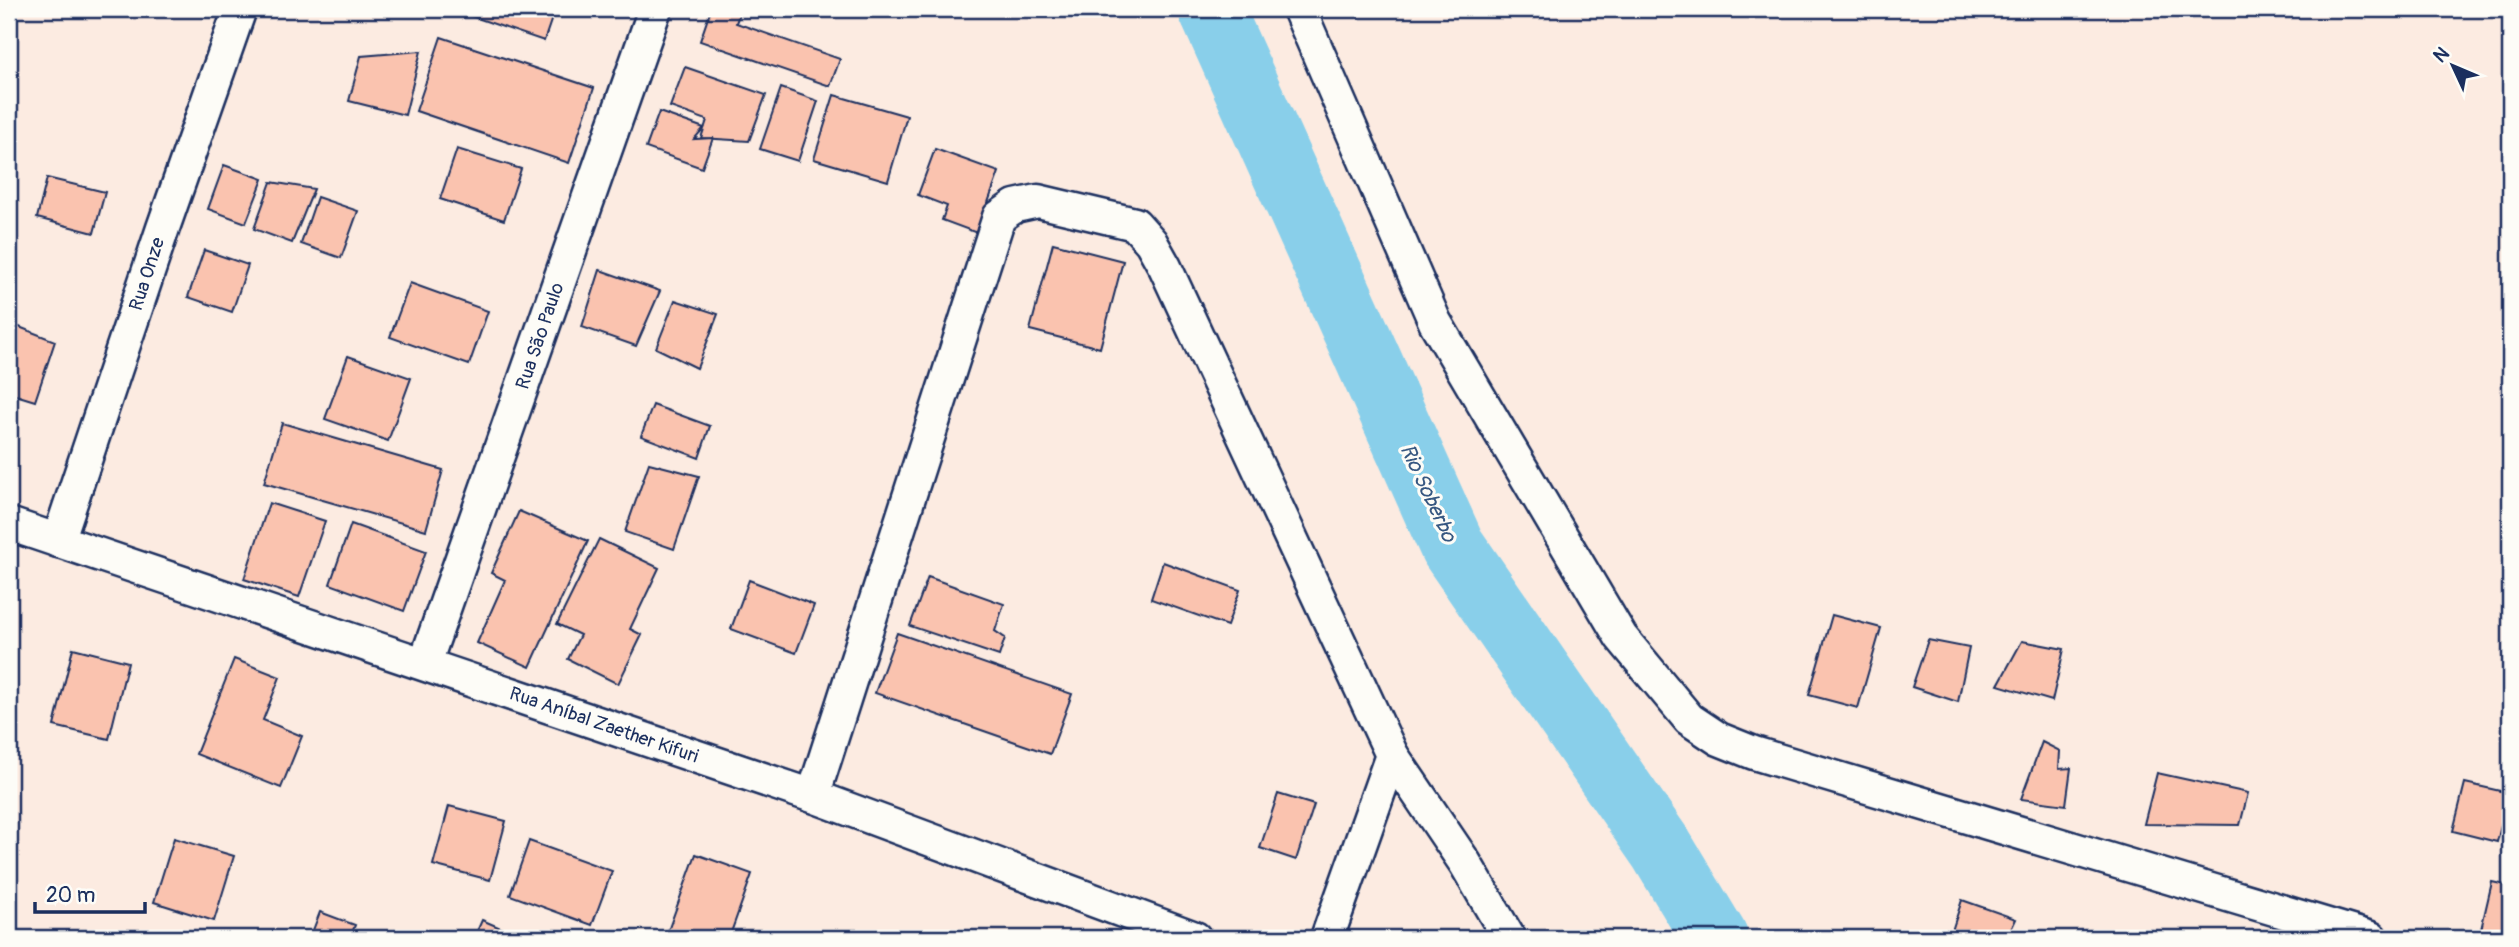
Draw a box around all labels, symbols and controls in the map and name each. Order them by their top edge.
north arrow [2418,32,2488,102]
text: N [2428,42,2455,68]
street label: Rua Onze [124,234,170,314]
street label: Rua São Paulo [511,280,569,392]
water label: Rio Soberbo [1394,440,1463,548]
street label: Rua Aníbal Zaether Kifuri [506,681,702,769]
scale bar [35,870,145,914]
text: 20 m [46,882,95,909]

